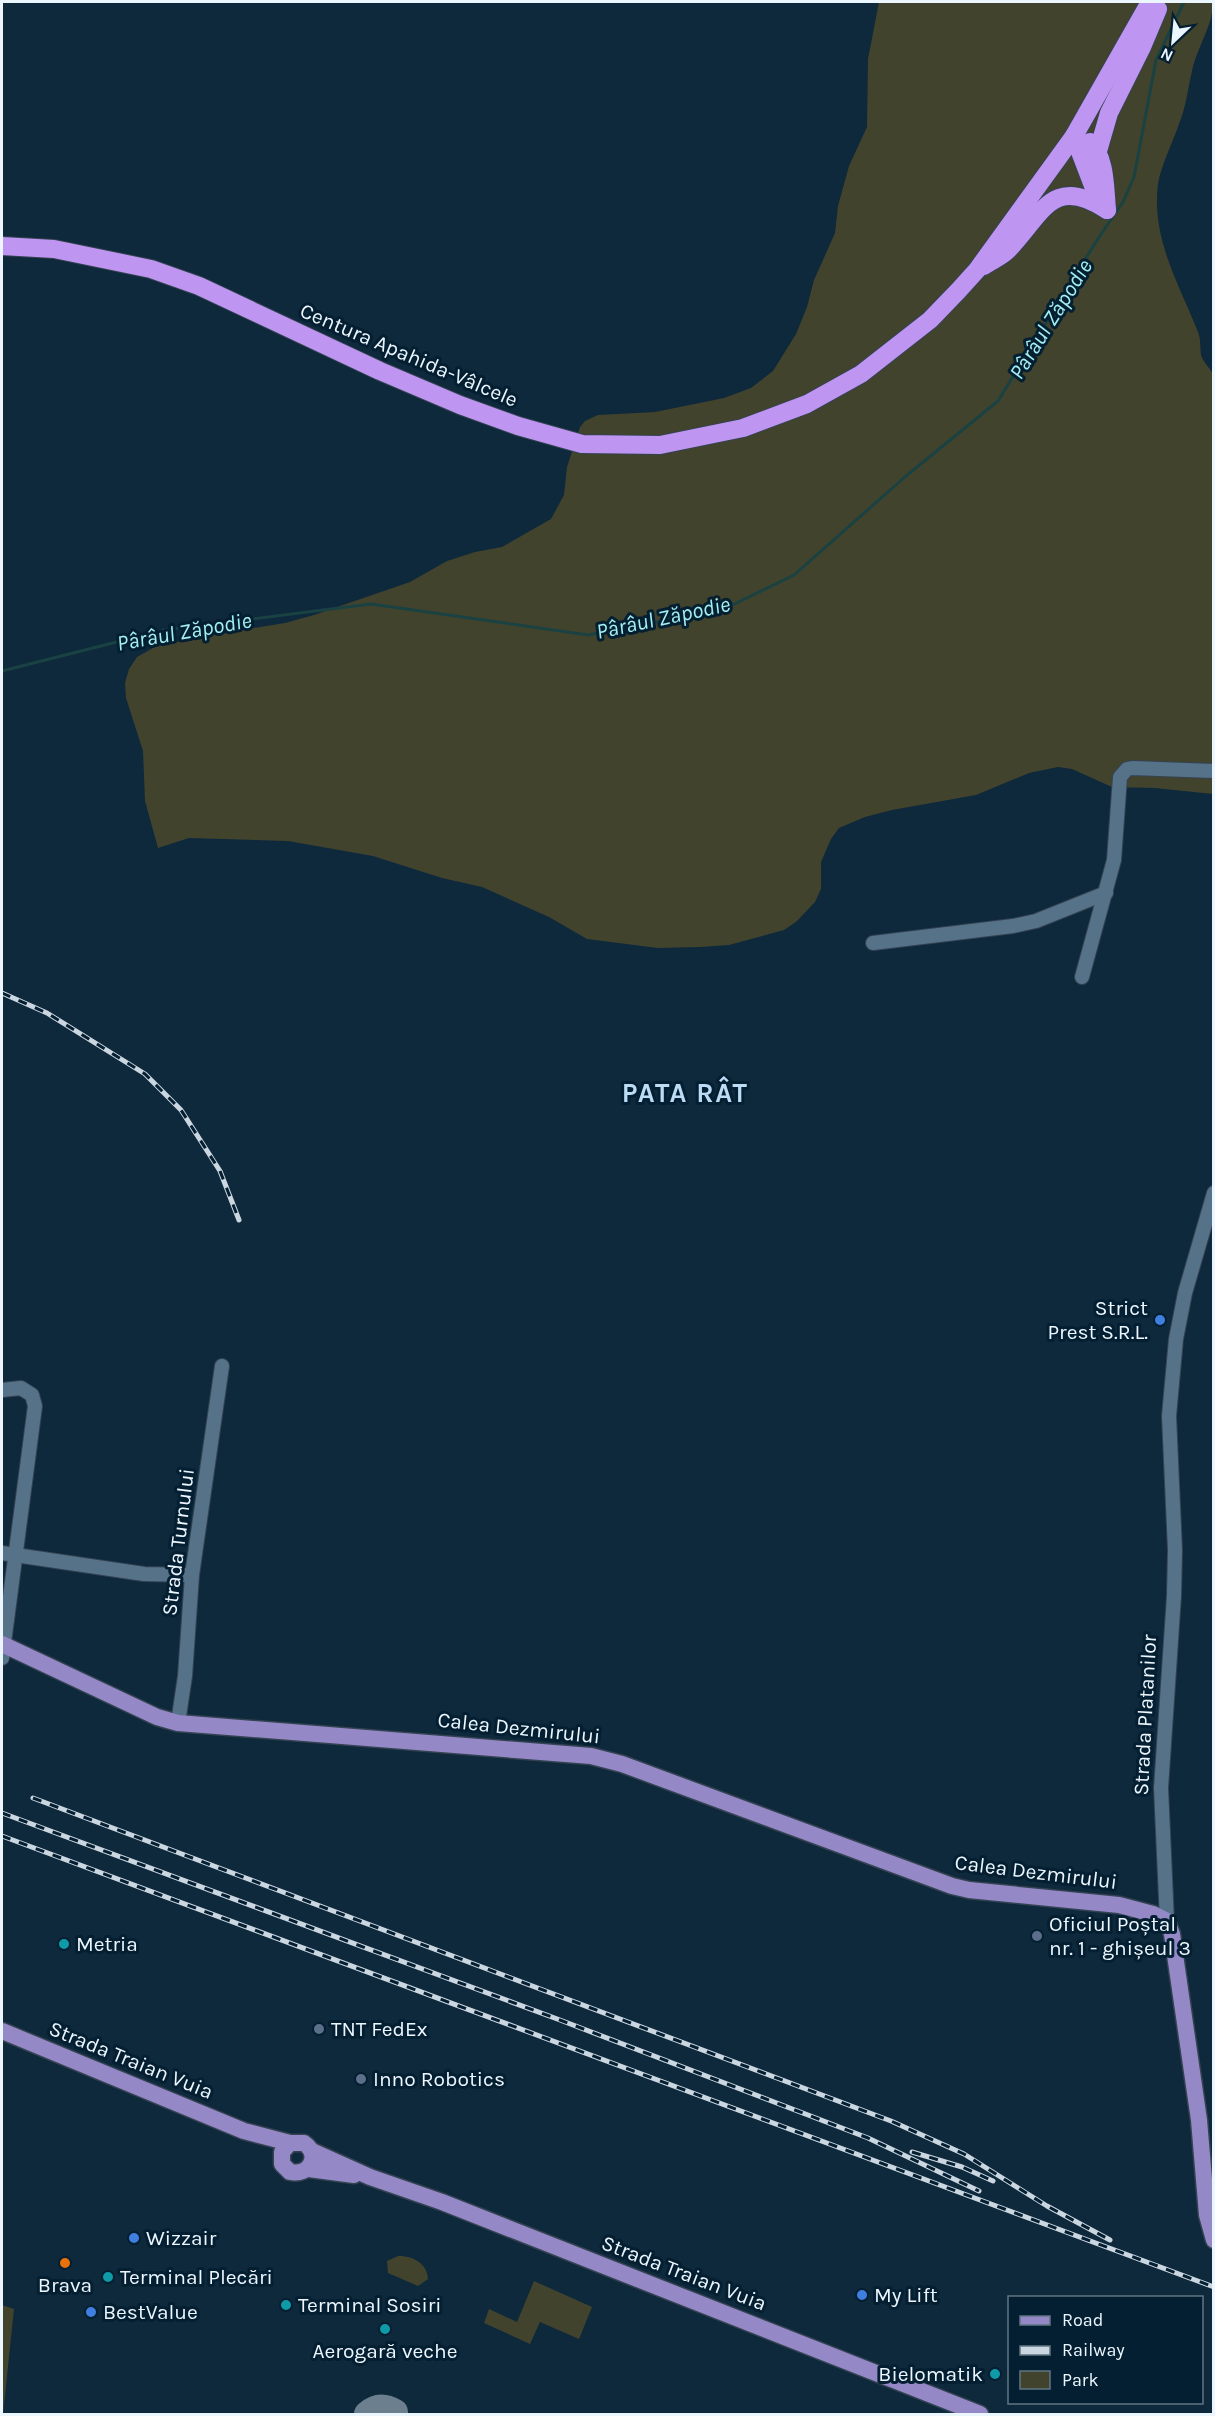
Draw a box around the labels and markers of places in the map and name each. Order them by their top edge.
place label: Strict Prest S.R.L. [1047,1296,1148,1344]
marker: Strict Prest S.R.L. [1153,1313,1167,1327]
place label: Oficiul Poștal nr. 1 - ghișeul 3 [1049,1912,1191,1960]
marker: Oficiul Poștal nr. 1 - ghișeul 3 [1030,1929,1044,1943]
place label: Metria [76,1932,138,1956]
marker: Metria [57,1937,71,1951]
place label: TNT FedEx [331,2017,428,2041]
marker: TNT FedEx [312,2022,326,2036]
place label: Inno Robotics [373,2067,505,2091]
marker: Inno Robotics [354,2072,368,2086]
place label: Wizzair [146,2226,217,2250]
marker: Wizzair [127,2231,141,2245]
marker: Brava [58,2256,72,2270]
place label: Terminal Plecări [120,2265,273,2289]
marker: Terminal Plecări [101,2270,115,2284]
place label: Brava [38,2273,92,2297]
place label: My Lift [874,2283,938,2307]
marker: My Lift [855,2288,869,2302]
place label: Terminal Sosiri [298,2293,442,2317]
marker: Terminal Sosiri [279,2298,293,2312]
place label: BestValue [103,2300,198,2324]
marker: BestValue [84,2305,98,2319]
marker: Aerogară veche [378,2322,392,2336]
place label: Aerogară veche [312,2339,458,2363]
place label: Bielomatik [878,2362,983,2386]
marker: Bielomatik [988,2367,1002,2381]

